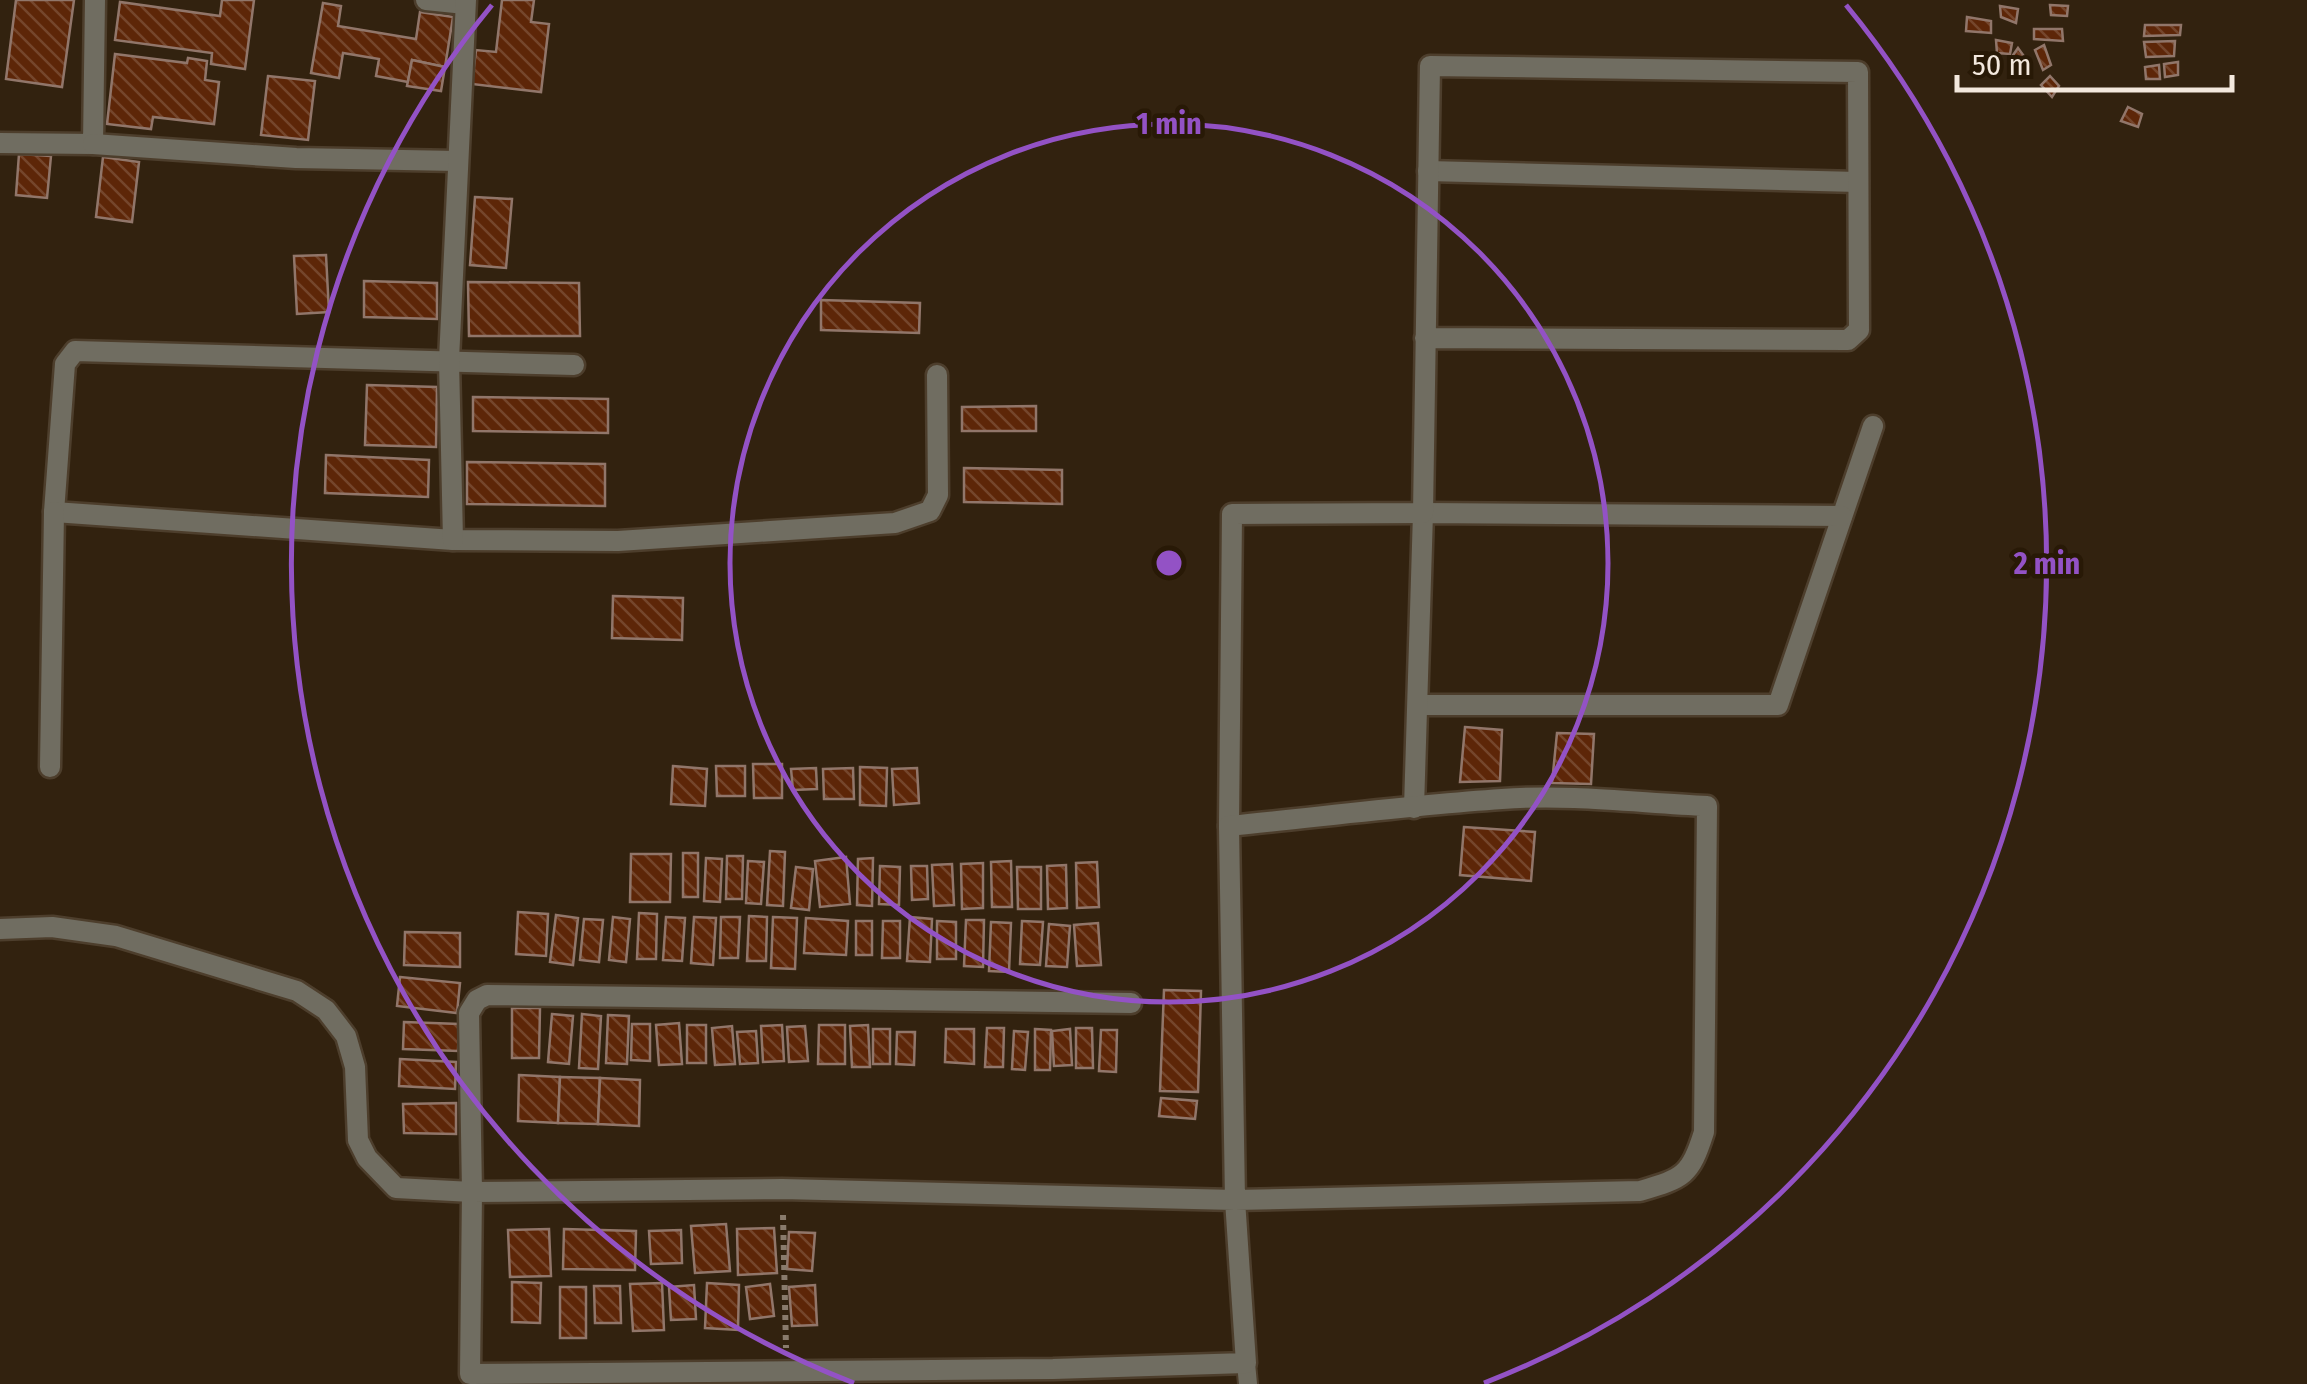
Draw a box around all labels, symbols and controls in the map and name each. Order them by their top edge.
scale bar [1957,30,2232,92]
text: 50 m [1972,47,2032,83]
text: 1 min [1136,106,1202,142]
centre of rings [1151,545,1187,581]
text: 2 min [2013,546,2080,582]

